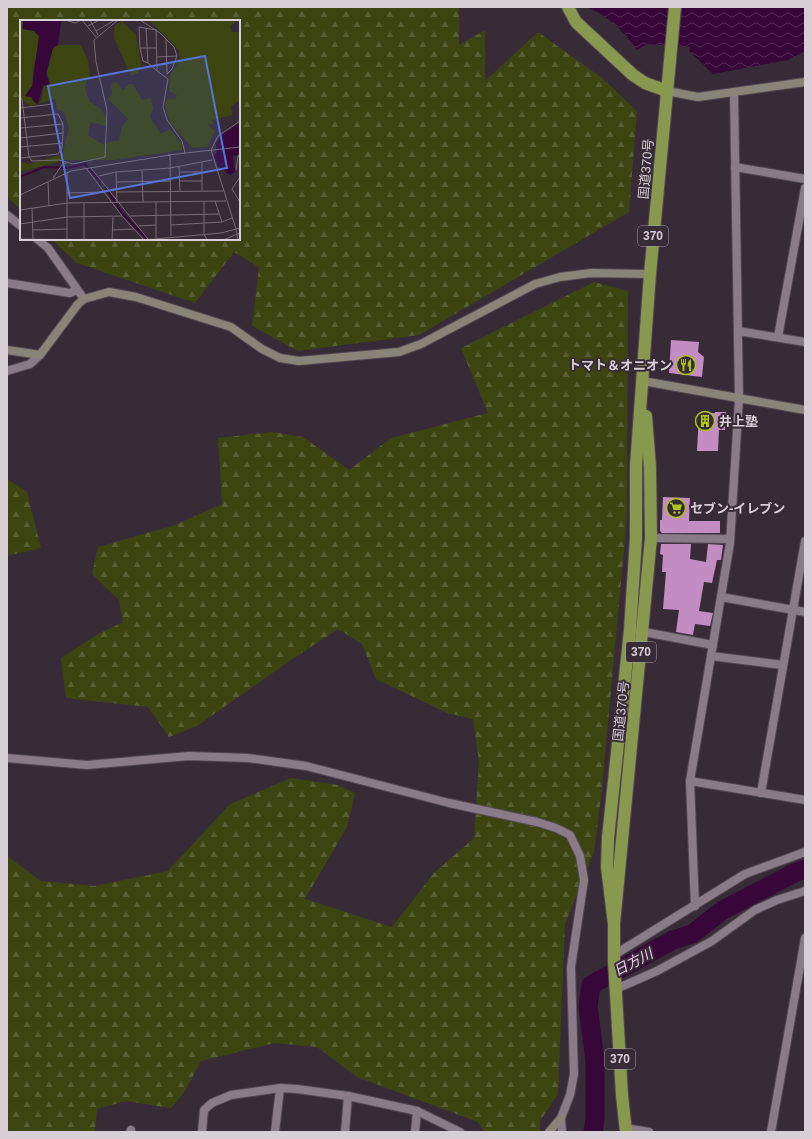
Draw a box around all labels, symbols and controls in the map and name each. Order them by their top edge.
inset map [20,20,240,240]
street label: 国道370号 [636,138,656,200]
road number: 370 [638,226,668,246]
restaurant icon: トマト＆オニオン [675,354,697,376]
place label: トマト＆オニオン [568,358,672,373]
building icon: 井上塾 [694,410,716,432]
place label: 井上塾 [719,414,758,429]
supermarket icon: セブン-イレブン [665,497,687,519]
place label: セブン-イレブン [690,501,785,516]
road number: 370 [626,642,656,662]
street label: 国道370号 [610,680,632,742]
water label: 日方川 [611,944,657,979]
road number: 370 [605,1049,635,1069]

